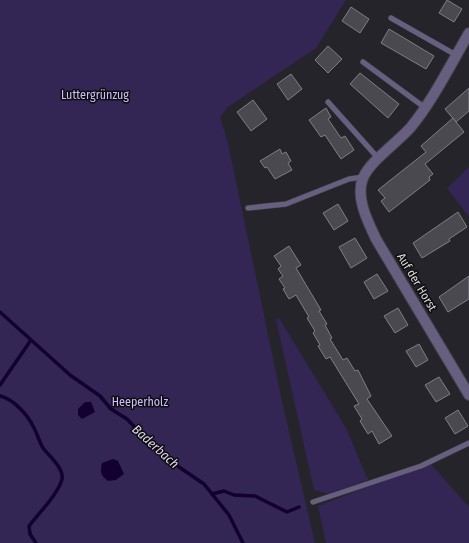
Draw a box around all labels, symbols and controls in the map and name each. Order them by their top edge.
park label: Luttergrünzug [61,88,129,102]
street label: Auf der Horst [394,250,440,314]
park label: Heeperholz [112,395,168,409]
water label: Baderbach [129,422,182,471]

